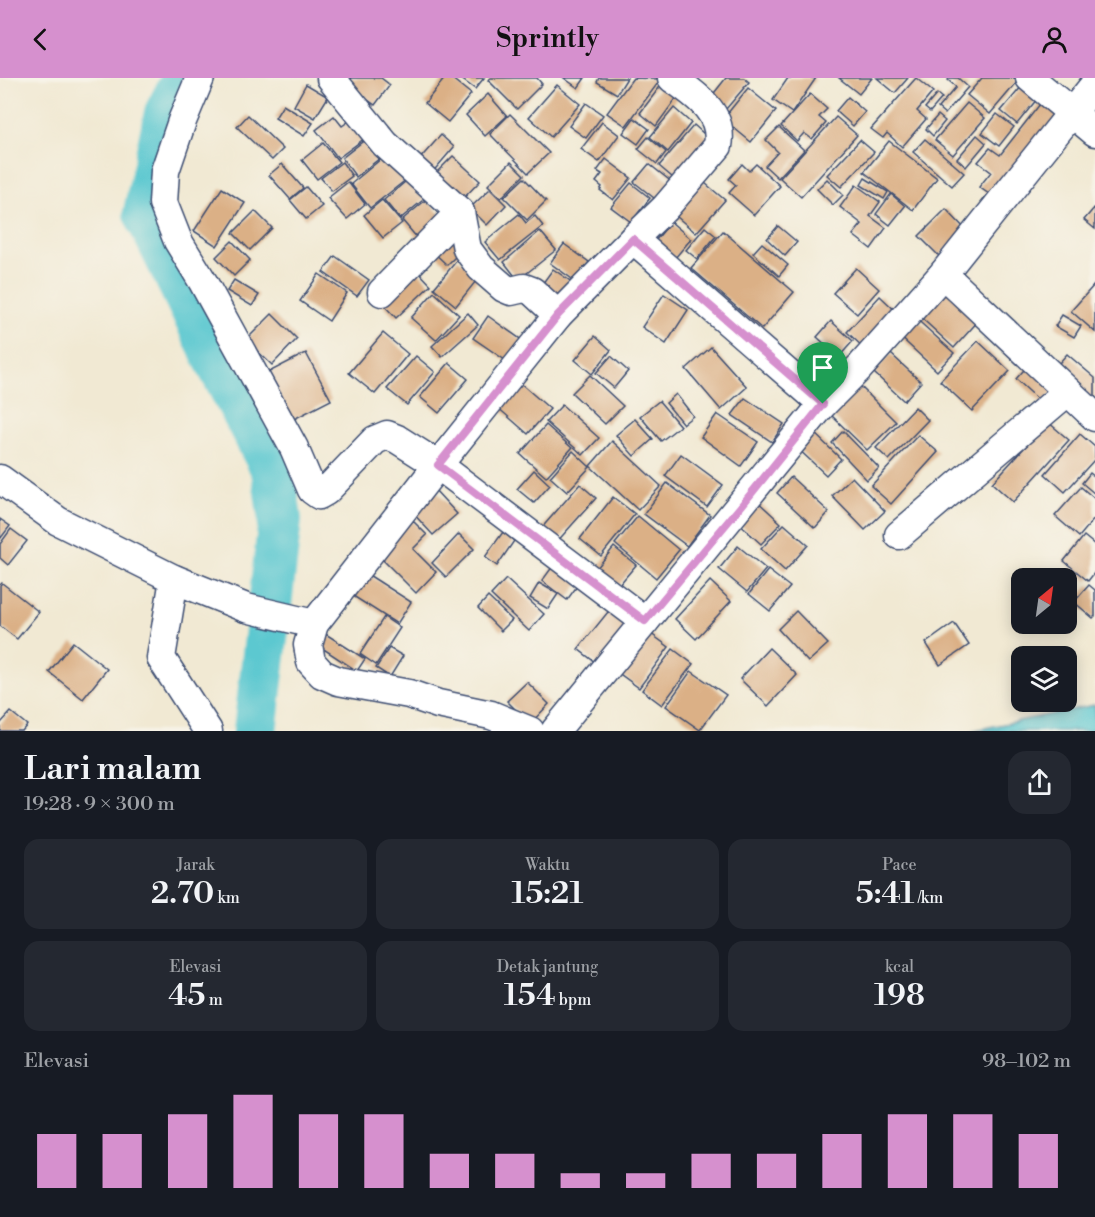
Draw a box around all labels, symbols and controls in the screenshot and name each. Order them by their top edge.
text: Sprintly [496,22,599,56]
icon: back [24,23,57,56]
icon: person [1038,23,1071,56]
pin [797,342,848,404]
icon: arrive [806,351,839,384]
north arrow [1011,568,1077,634]
map controls [1011,568,1077,712]
button: layers [1011,646,1077,712]
text: Lari malam [24,749,201,790]
button: share [1008,751,1071,814]
text: 19:28 · 9 × 300 m [24,792,175,817]
text: Jarak [176,855,215,875]
text: Waktu [525,855,570,875]
text: Pace [882,855,917,875]
text: 2.70 [151,875,214,913]
text: 15:21 [511,875,584,913]
text: 5:41 [856,875,914,913]
text: km [214,888,240,908]
text: /km [914,888,943,908]
text: Elevasi [169,957,222,977]
text: Detak jantung [497,957,598,977]
text: kcal [885,957,914,977]
text: 45 [168,977,205,1015]
text: 154 [504,977,556,1015]
text: 198 [874,977,925,1015]
text: m [205,990,223,1010]
text: bpm [556,990,591,1010]
text: Elevasi [24,1049,89,1074]
text: 98–102 m [982,1049,1071,1074]

